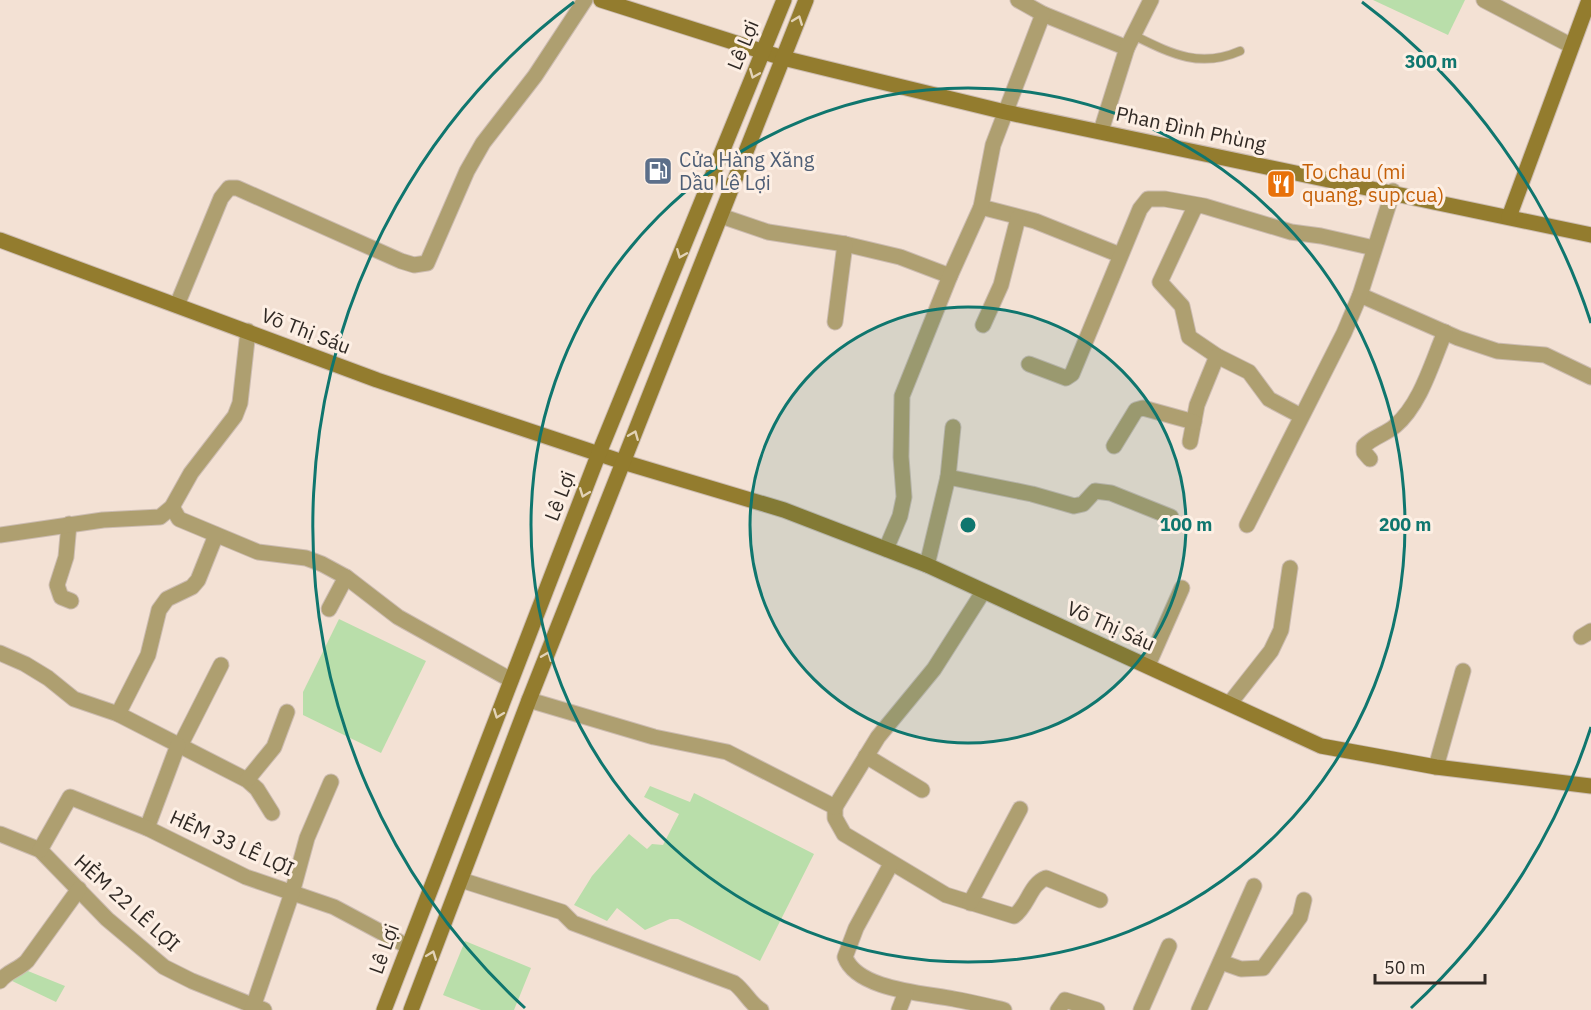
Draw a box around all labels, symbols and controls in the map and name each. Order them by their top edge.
one-way arrow [791,15,804,25]
street label: Lê Lợi [720,16,765,74]
text: 300 m [1405,50,1457,73]
one-way arrow [749,67,761,78]
street label: Phan Đình Phùng [1114,99,1269,158]
place label: Cửa Hàng Xăng Dầu Lê Lợi [679,146,815,196]
fuel station icon: Cửa Hàng Xăng Dầu Lê Lợi [642,155,674,187]
place label: To chau (mi quang, sup cua) [1302,158,1444,208]
restaurant icon: To chau (mi quang, sup cua) [1265,168,1297,200]
one-way arrow [676,248,688,259]
street label: Võ Thị Sáu [258,301,355,360]
one-way arrow [627,430,639,441]
street label: Lê Lợi [538,467,581,525]
one-way arrow [579,487,591,498]
text: 100 m [1160,513,1212,536]
text: 200 m [1379,513,1431,536]
centre of rings [958,515,978,535]
street label: Võ Thị Sáu [1063,594,1159,657]
one-way arrow [540,651,552,662]
one-way arrow [492,708,505,719]
street label: HẺM 33 LÊ LỢI [166,803,299,882]
street label: HẺM 22 LÊ LỢI [69,848,186,957]
street label: Lê Lợi [362,920,405,978]
scale bar [1375,947,1484,985]
one-way arrow [425,950,437,961]
text: 50 m [1384,956,1426,979]

